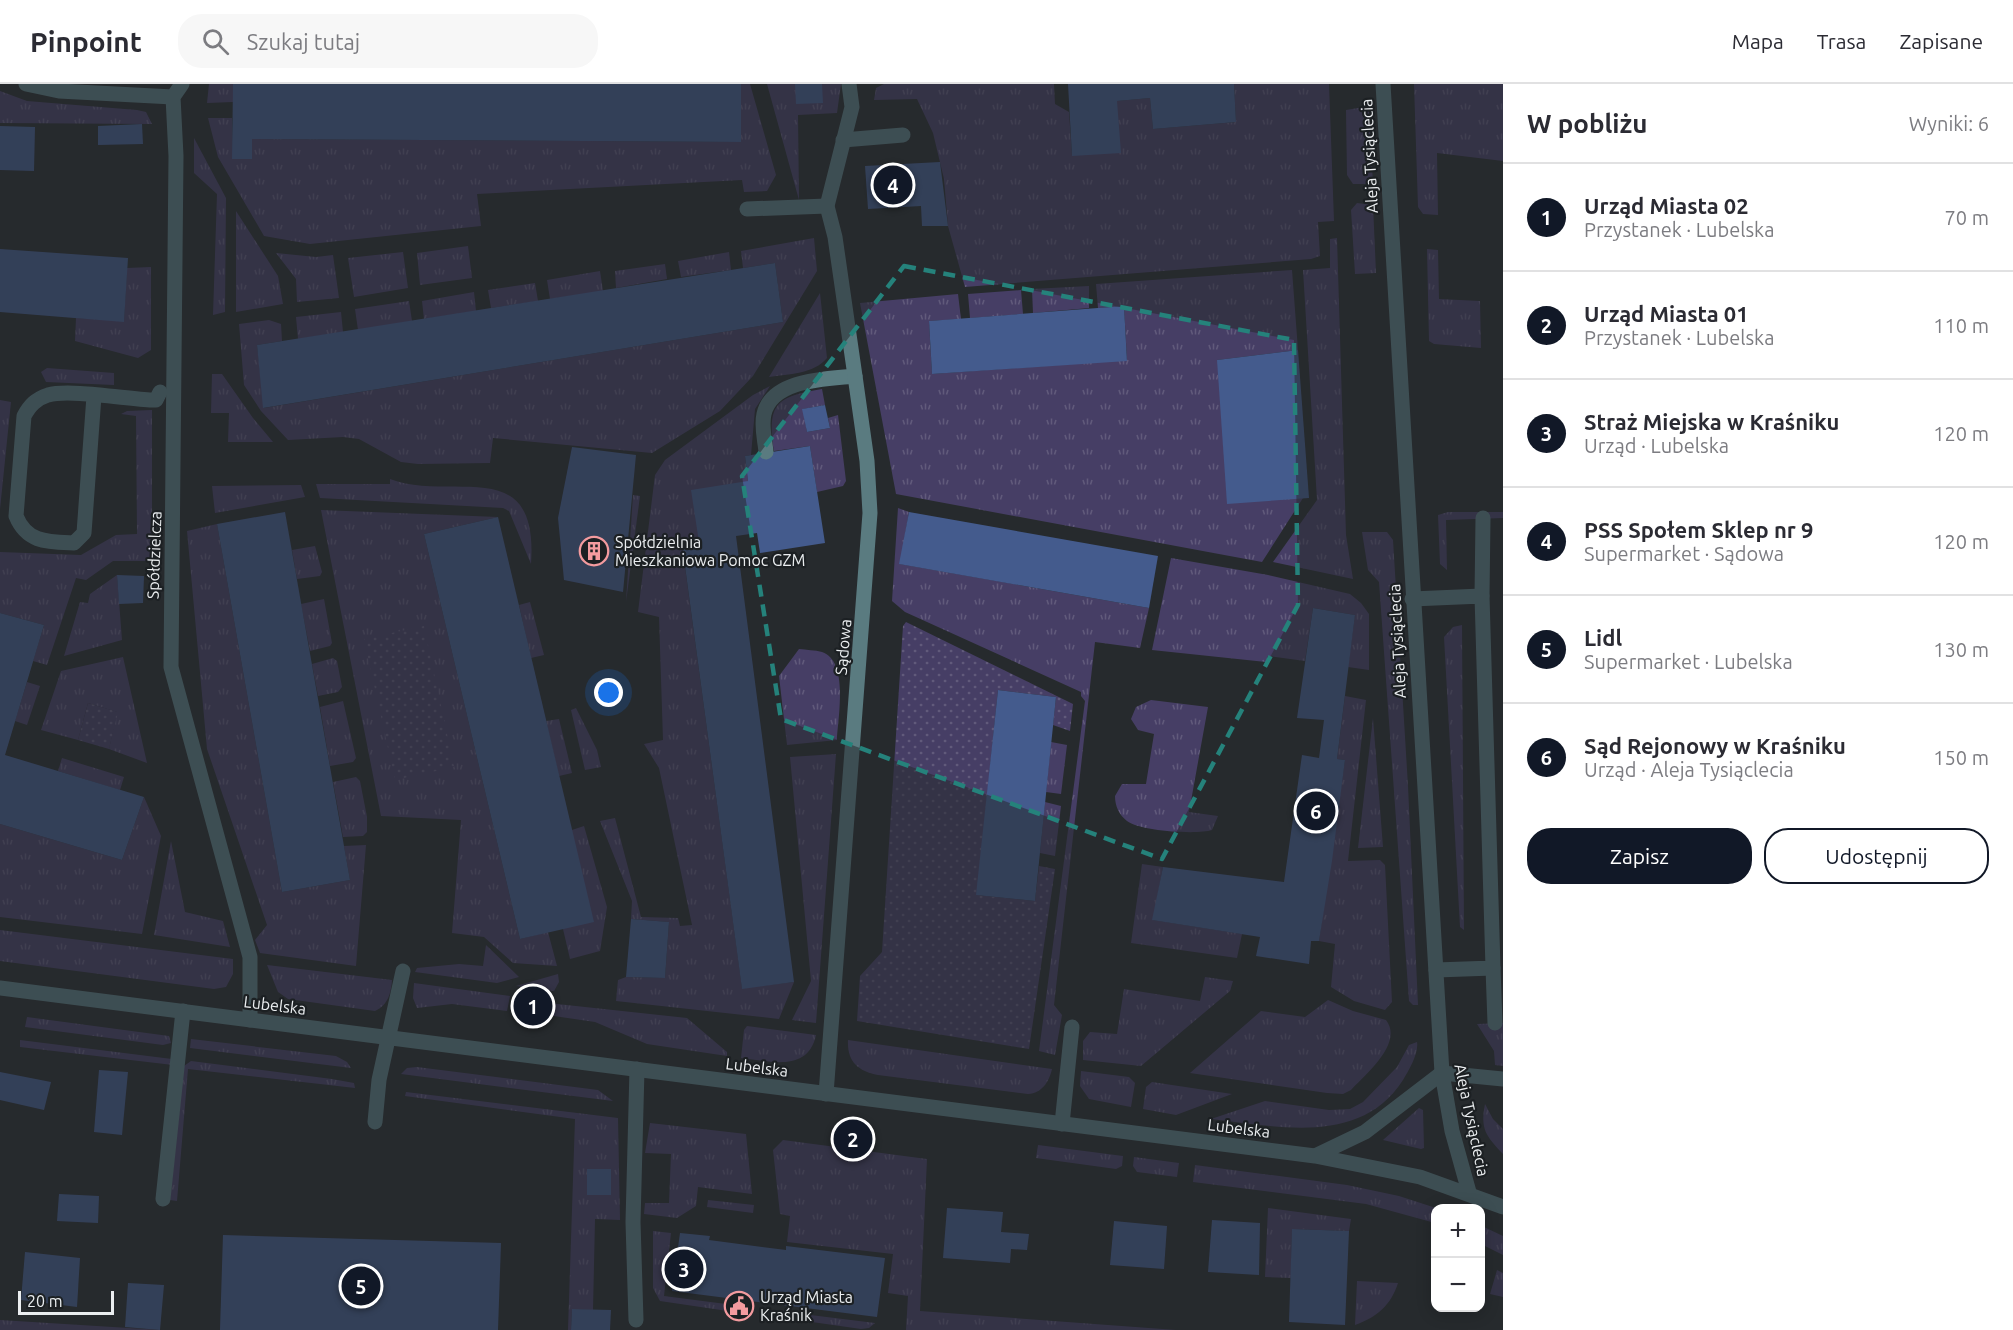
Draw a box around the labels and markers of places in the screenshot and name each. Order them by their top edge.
pin: 4 [874,162,912,208]
place label: Spółdzielnia Mieszkaniowa Pomoc GZM [615,533,805,569]
building icon: Spółdzielnia Mieszkaniowa Pomoc GZM [578,535,610,567]
pin: 6 [1296,788,1336,834]
pin: 1 [514,984,552,1028]
pin: 2 [834,1116,872,1162]
pin: 3 [664,1246,704,1292]
pin: 5 [342,1264,380,1308]
place label: Urząd Miasta Kraśnik [760,1288,853,1324]
public building icon: Urząd Miasta Kraśnik [723,1290,755,1322]

